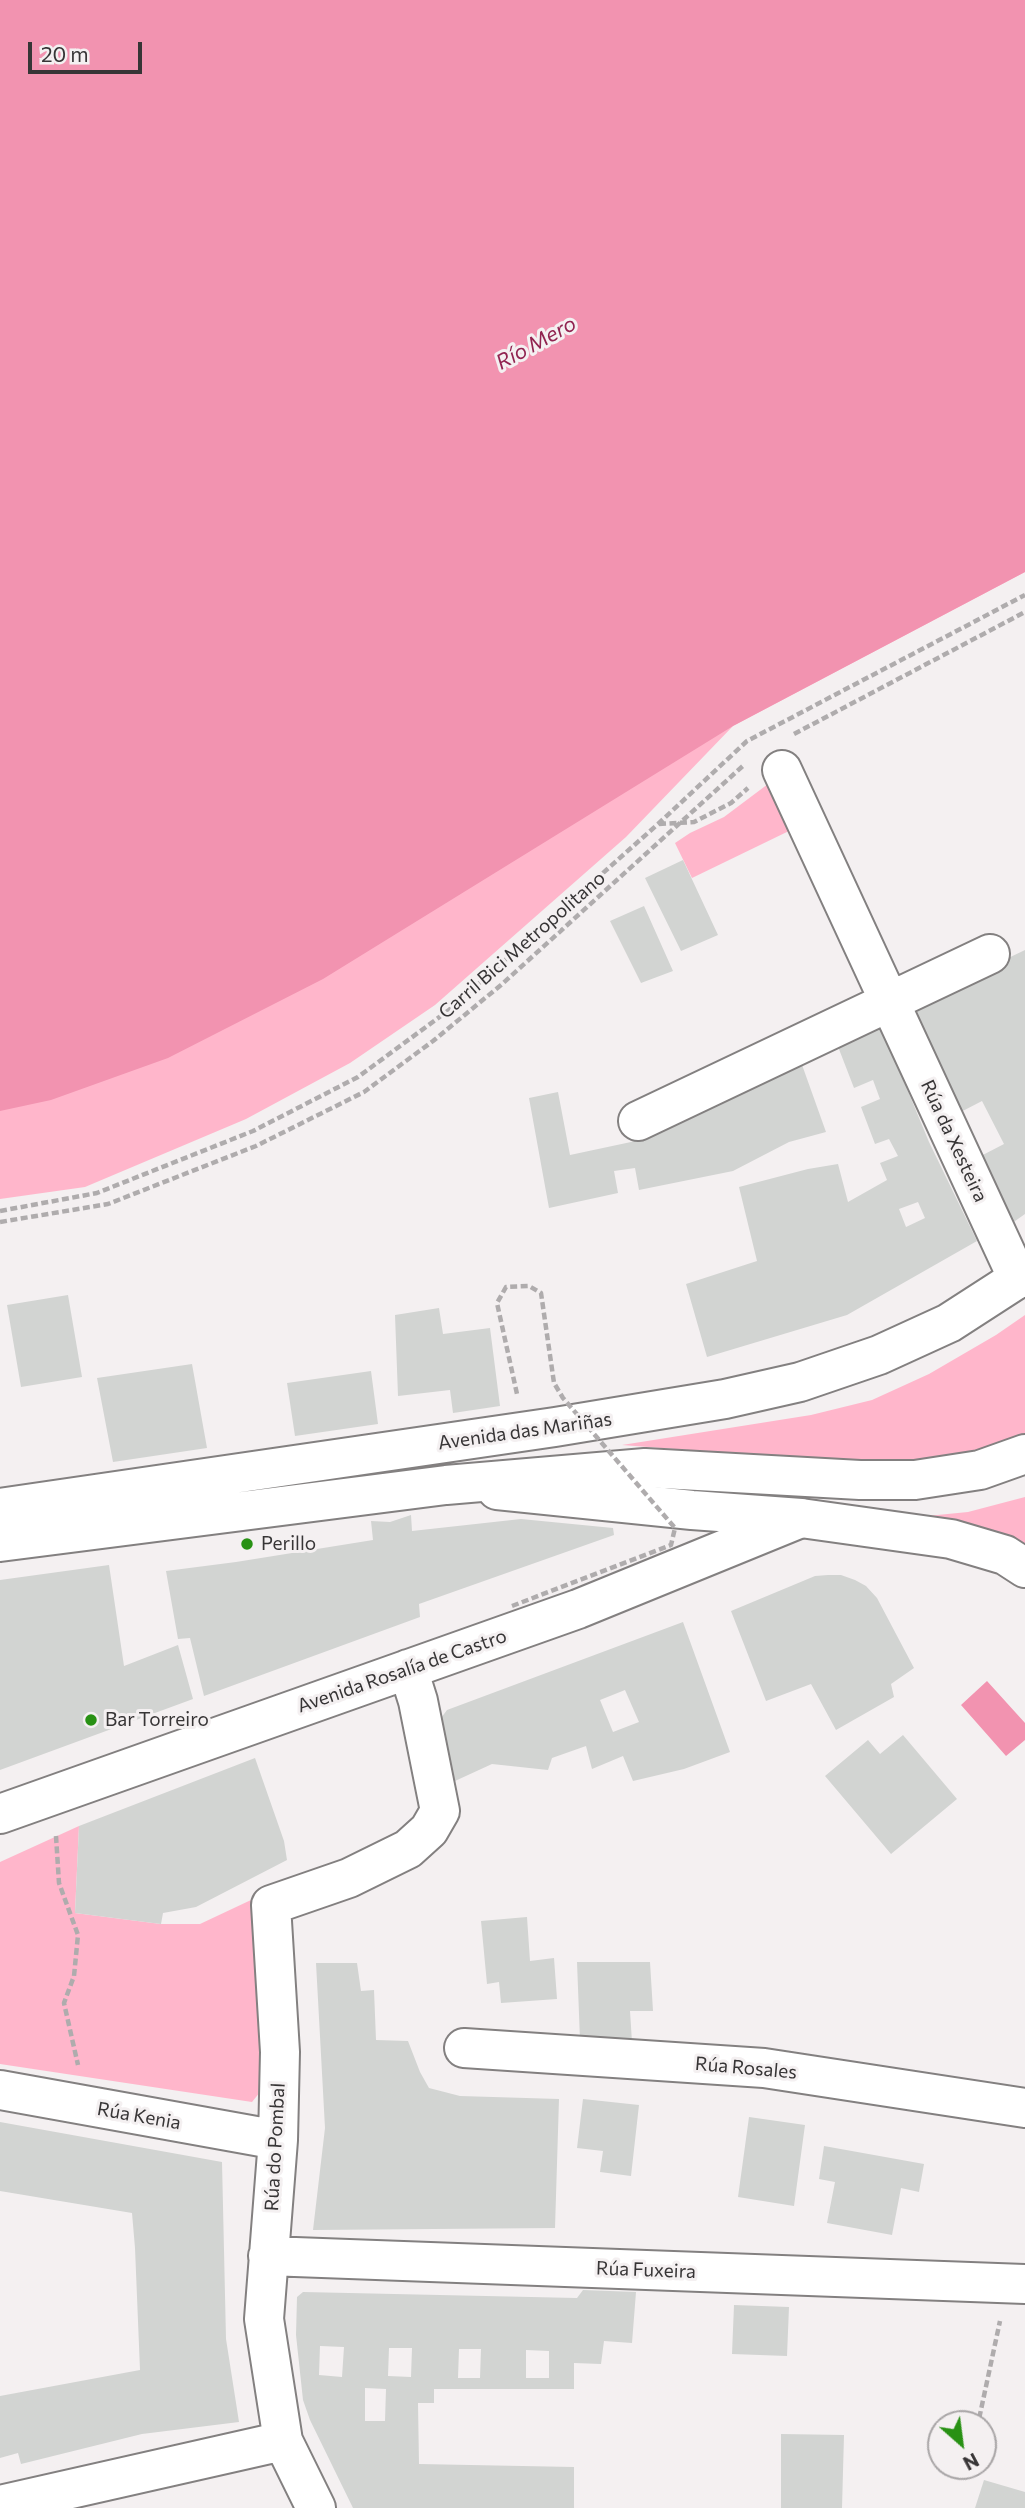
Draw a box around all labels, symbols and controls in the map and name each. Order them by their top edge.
scale bar [32,28,145,72]
text: 20 m [41,41,89,66]
water label: Río Mero [492,311,580,375]
street label: Carril Bici Metropolitano [434,866,610,1024]
street label: Rúa da Xesteira [916,1076,992,1206]
street label: Avenida das Mariñas [437,1408,613,1454]
place label: Perillo [261,1533,316,1555]
marker: Perillo [239,1536,255,1552]
street label: Avenida Rosalía de Castro [294,1624,510,1718]
place label: Bar Torreiro [105,1709,209,1731]
marker: Bar Torreiro [83,1712,99,1728]
street label: Rúa Rosales [694,2052,798,2084]
street label: Rúa do Pombal [260,2082,290,2212]
street label: Rúa Kenia [95,2097,183,2135]
street label: Rúa Fuxeira [596,2257,696,2283]
north arrow [927,2410,997,2480]
text: N [959,2449,983,2476]

